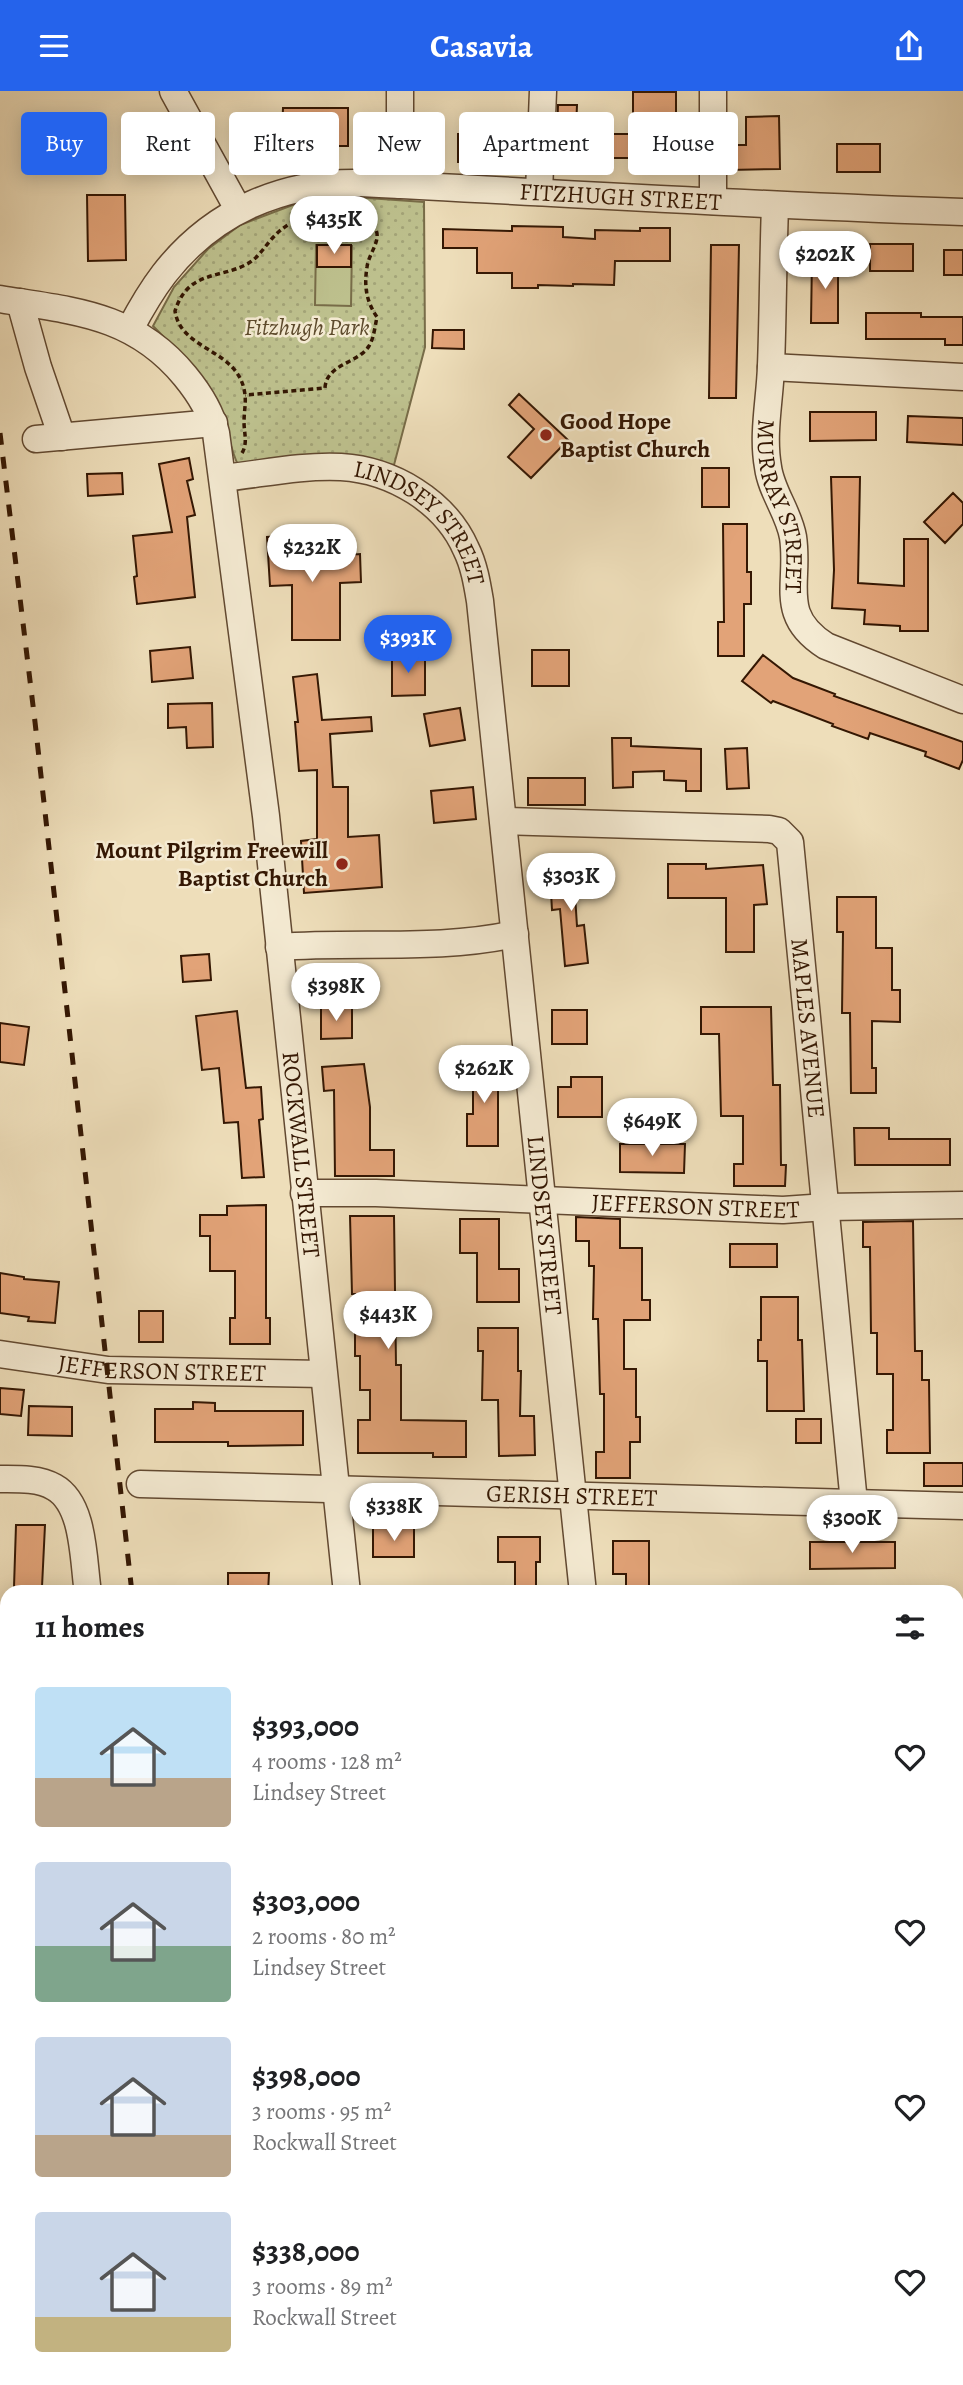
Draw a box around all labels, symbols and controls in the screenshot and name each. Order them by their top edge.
text: Casavia [430,24,533,68]
icon: menu [35,27,73,65]
icon: share [890,27,928,65]
chip: Buy [21,112,107,175]
chip: Rent [121,112,215,175]
chip: Filters [229,112,339,175]
chip: New [353,112,445,175]
chip: Apartment [459,112,614,175]
chip: House [628,112,738,175]
street label: FITZHUGH STREET [519,175,722,218]
pin: $435K [285,197,383,256]
text: $435K [306,203,362,234]
pin: $202K [776,231,874,291]
text: $202K [795,238,855,269]
park label: Fitzhugh Park [244,311,370,343]
place label: Good Hope Baptist Church [560,405,710,465]
street label: MURRAY STREET [750,419,811,594]
marker: Good Hope Baptist Church [538,427,554,443]
street label: LINDSEY STREET [351,453,493,587]
pin: $232K [263,525,361,584]
text: $232K [283,531,341,562]
pin: $393K [359,615,457,675]
text: $393K [380,622,436,653]
place label: Mount Pilgrim Freewill Baptist Church [95,834,329,894]
pin: $303K [522,853,620,913]
marker: Mount Pilgrim Freewill Baptist Church [334,856,350,872]
text: $303K [542,860,600,891]
street label: MAPLES AVENUE [783,937,833,1120]
pin: $398K [287,963,385,1023]
text: $398K [307,970,365,1001]
pin: $262K [435,1045,533,1105]
street label: ROCKWALL STREET [275,1050,328,1259]
text: $262K [455,1052,513,1083]
pin: $649K [603,1098,701,1158]
text: $649K [623,1105,681,1136]
street label: LINDSEY STREET [520,1134,570,1317]
street label: JEFFERSON STREET [591,1186,801,1226]
pin: $443K [339,1291,437,1351]
text: $443K [359,1298,417,1329]
street label: JEFFERSON STREET [56,1347,266,1389]
street label: GERISH STREET [486,1477,658,1514]
pin: $338K [345,1483,443,1543]
text: $338K [366,1490,422,1521]
pin: $300K [803,1495,901,1555]
text: $300K [823,1502,881,1533]
text: 11 homes [35,1607,145,1647]
icon: filters [891,1608,929,1646]
text: $393,000 [252,1706,359,1746]
icon: home [91,1715,175,1799]
icon: heart [891,1738,929,1776]
text: 4 rooms · 128 m² [252,1746,402,1777]
text: Lindsey Street [252,1777,386,1808]
text: $303,000 [252,1881,360,1921]
icon: home [91,1890,175,1974]
icon: heart [891,1913,929,1951]
text: 2 rooms · 80 m² [252,1921,396,1952]
text: Lindsey Street [252,1952,386,1983]
text: $398,000 [252,2056,361,2096]
icon: home [91,2065,175,2149]
icon: heart [891,2088,929,2126]
text: 3 rooms · 95 m² [252,2096,391,2127]
text: Rockwall Street [252,2127,397,2158]
text: $338,000 [252,2231,360,2271]
icon: home [91,2240,175,2324]
icon: heart [891,2263,929,2301]
text: 3 rooms · 89 m² [252,2271,393,2302]
text: Rockwall Street [252,2302,397,2333]

